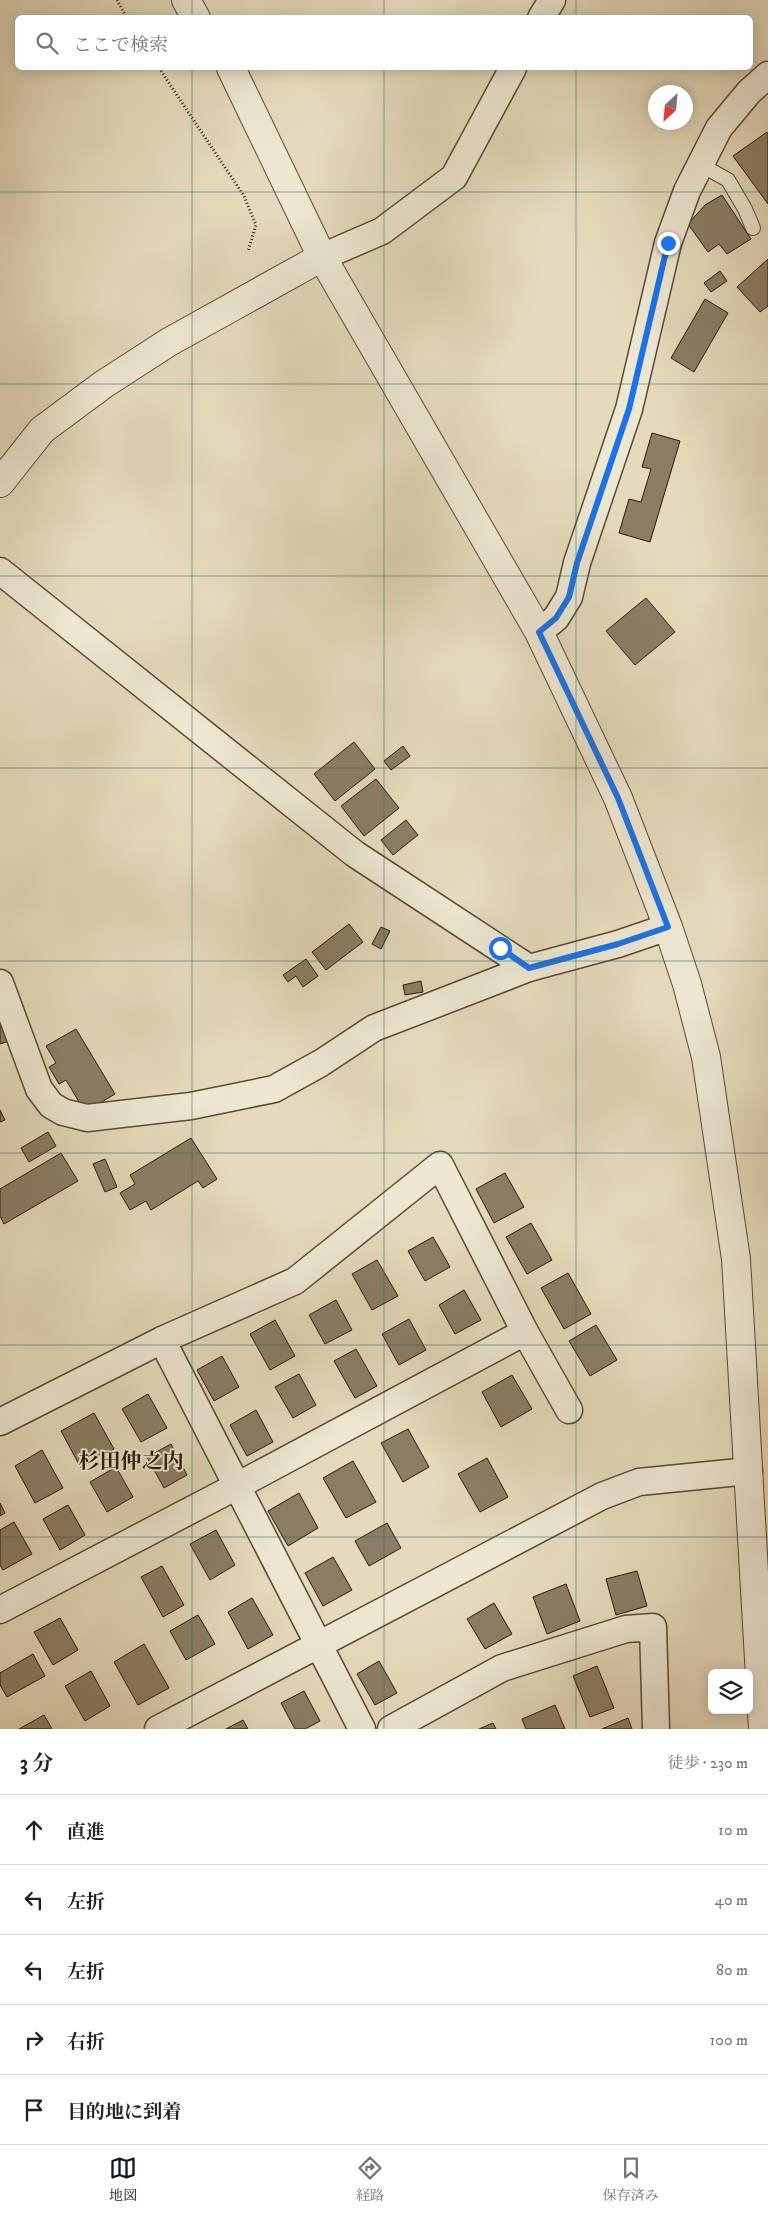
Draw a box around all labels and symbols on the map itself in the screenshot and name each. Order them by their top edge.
north arrow [648,85,693,130]
route end [657,232,680,255]
route start [489,937,512,960]
district label: 杉田仲之内 [79,1449,184,1475]

